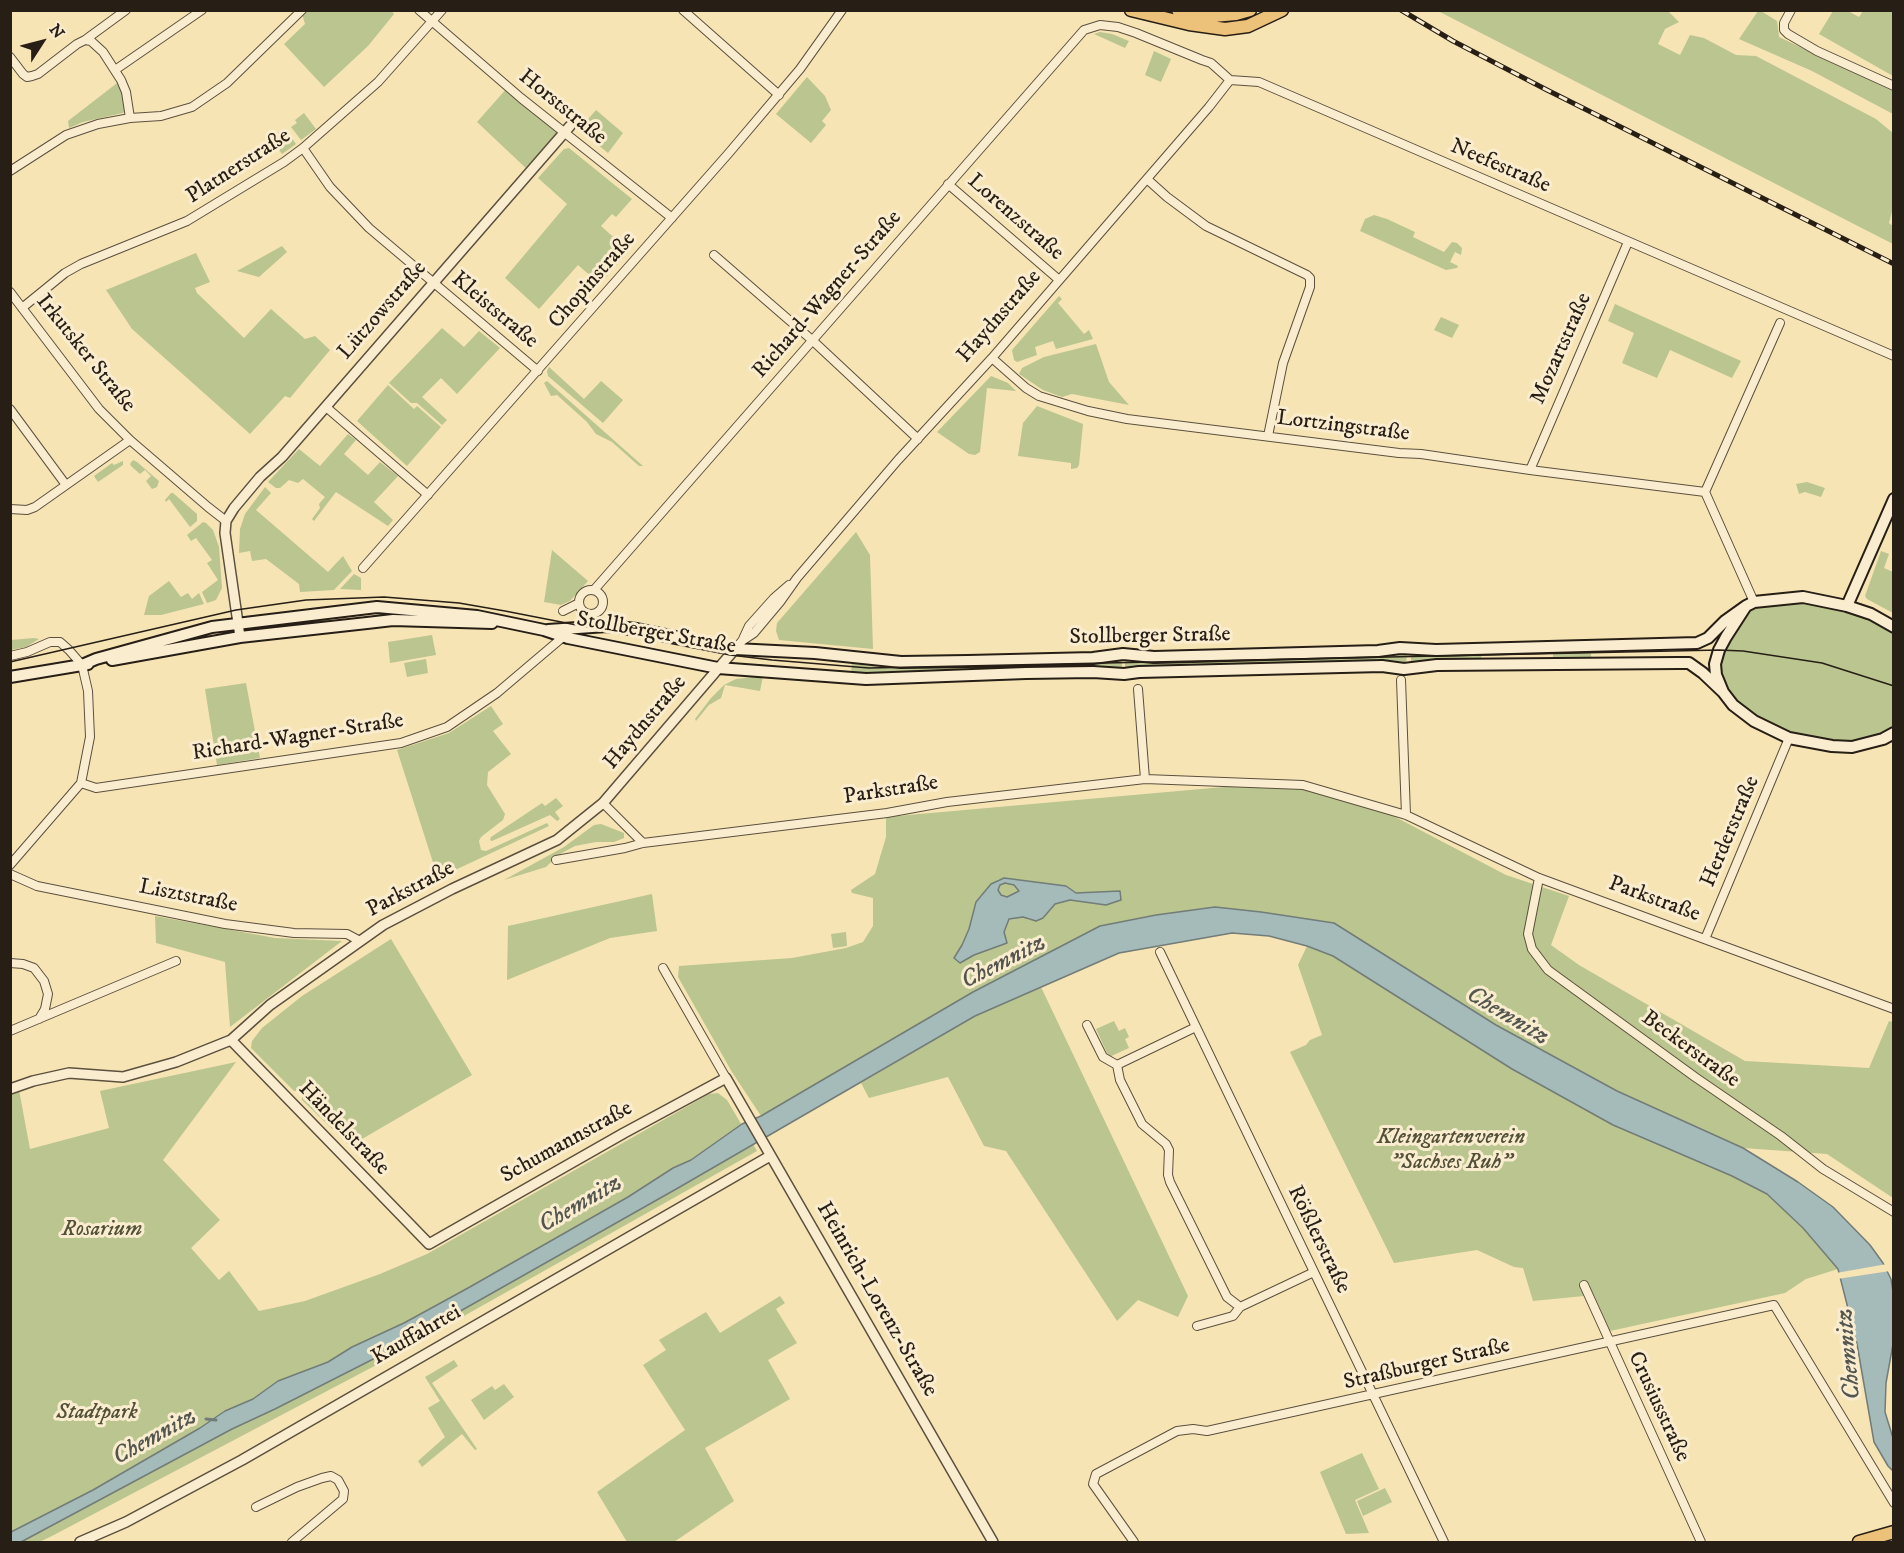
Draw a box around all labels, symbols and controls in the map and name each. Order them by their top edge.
north arrow [12,12,72,72]
text: N [45,20,69,43]
street label: Horststraße [513,64,611,152]
street label: Platnerstraße [182,124,296,210]
street label: Neefestraße [1446,134,1554,200]
street label: Lorenzstraße [961,169,1069,267]
street label: Richard-Wagner-Straße [748,206,908,384]
street label: Chopinstraße [544,227,642,335]
street label: Lützowstraße [333,256,433,366]
street label: Haydnstraße [952,265,1048,369]
street label: Kleiststraße [445,267,543,355]
street label: Mozartstraße [1526,289,1598,409]
street label: Irkutsker Straße [29,290,141,418]
street label: Lortzingstraße [1275,406,1411,448]
street label: Stollberger Straße [574,607,738,661]
street label: Stollberger Straße [1069,622,1231,652]
street label: Haydnstraße [599,671,693,775]
street label: Richard-Wagner-Straße [190,708,406,768]
street label: Parkstraße [842,770,940,812]
street label: Herderstraße [1696,773,1766,891]
street label: Parkstraße [363,856,459,924]
street label: Parkstraße [1605,871,1703,929]
street label: Lisztstraße [137,875,239,919]
water label: Chemnitz [957,929,1051,997]
water label: Chemnitz [1460,981,1554,1053]
street label: Beckerstraße [1636,1006,1744,1094]
street label: Händelstraße [292,1077,394,1181]
street label: Schumannstraße [497,1096,637,1190]
park label: Kleingartenverein "Sachses Ruh" [1377,1125,1525,1176]
water label: Chemnitz [534,1170,628,1240]
street label: Rößlerstraße [1281,1182,1355,1298]
street label: Heinrich-Lorenz-Straße [809,1198,943,1402]
park label: Rosarium [62,1217,142,1243]
street label: Kauffahrtei [368,1300,466,1372]
water label: Chemnitz [1832,1307,1868,1401]
street label: Straßburger Straße [1341,1333,1513,1397]
street label: Crusiusstraße [1621,1348,1695,1466]
park label: Stadtpark [56,1400,138,1426]
water label: Chemnitz [108,1403,202,1473]

